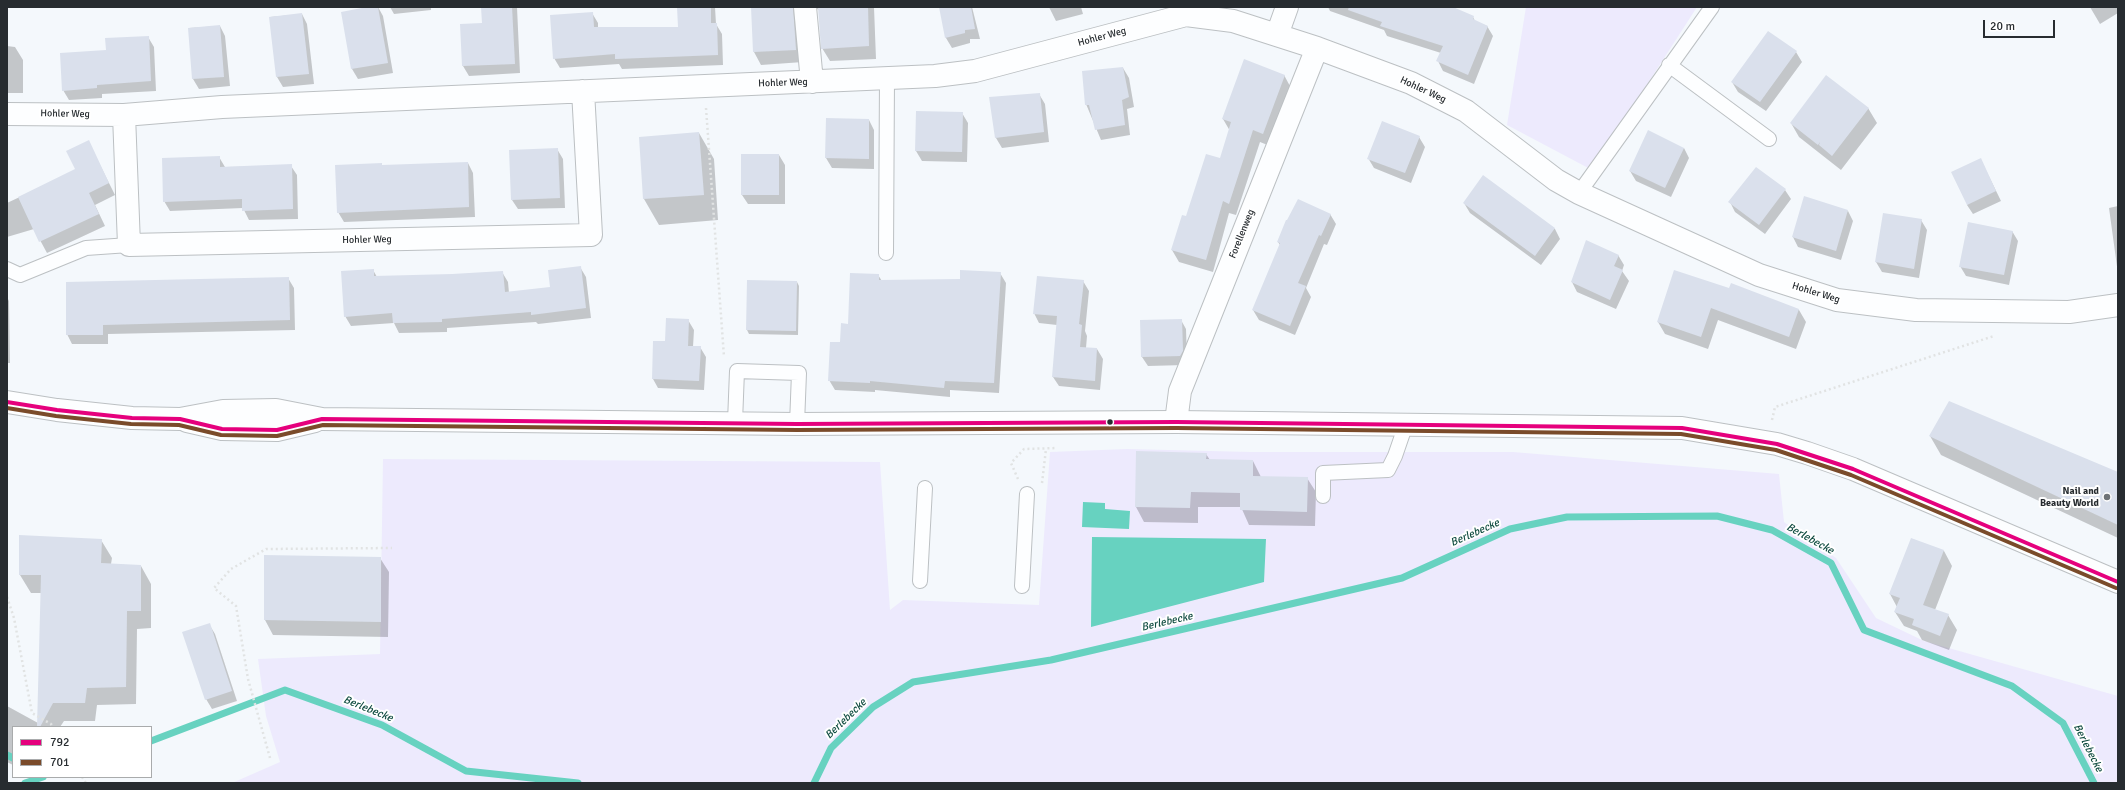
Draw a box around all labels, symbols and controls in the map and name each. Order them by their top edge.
scale bar [1985,12,2057,38]
text: 20 m [1990,19,2015,34]
street label: Hohler Weg [1077,25,1127,49]
street label: Hohler Weg [1398,74,1448,106]
street label: Hohler Weg [758,76,808,90]
street label: Hohler Weg [40,108,90,120]
street label: Forellenweg [1227,208,1257,260]
street label: Hohler Weg [342,234,392,246]
street label: Hohler Weg [1791,280,1841,306]
unlabelled marker [1105,417,1115,427]
place label: Nail and Beauty World [2040,485,2099,508]
marker: Nail and Beauty World [2102,492,2112,502]
water label: Berlebecke [1449,516,1501,550]
water label: Berlebecke [1784,521,1836,557]
water label: Berlebecke [1140,610,1194,634]
water label: Berlebecke [341,693,395,725]
water label: Berlebecke [823,696,869,742]
water label: Berlebecke [2070,722,2106,774]
legend [12,726,152,778]
text: 792 [50,735,69,750]
text: 701 [50,755,69,770]

